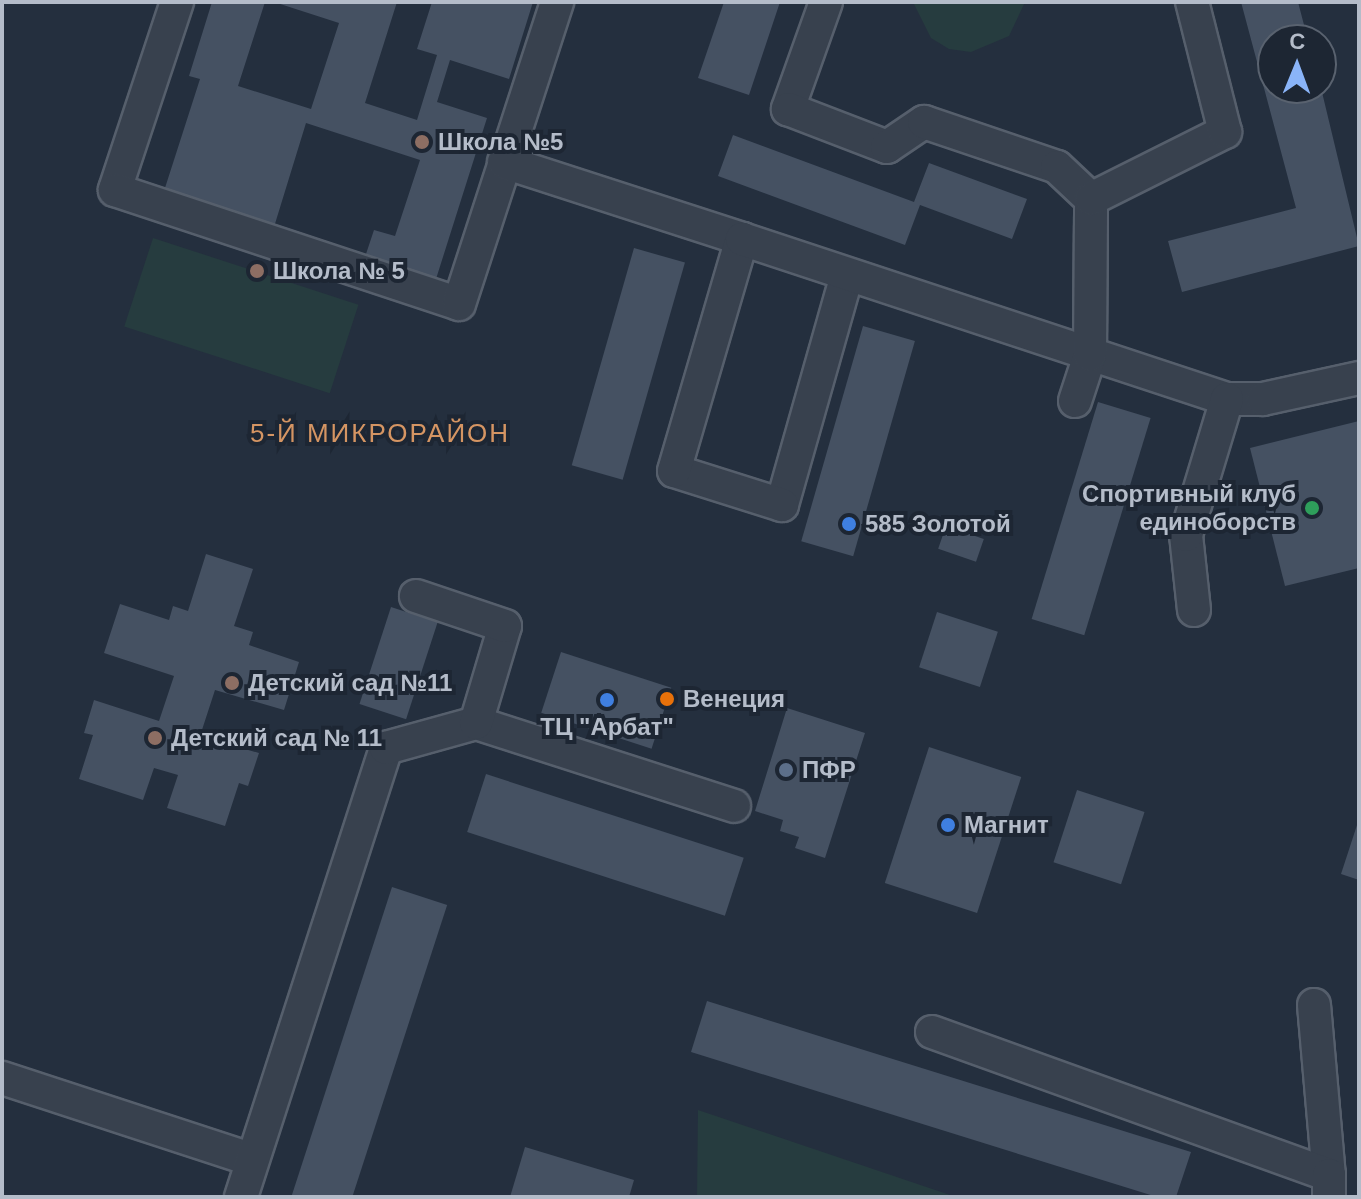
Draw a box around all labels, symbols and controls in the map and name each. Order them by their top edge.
north arrow [1257,24,1337,104]
text: С [1289,29,1306,54]
place label: Школа №5 [438,128,563,156]
marker: Школа №5 [413,133,431,151]
place label: Школа № 5 [273,257,405,285]
marker: Школа № 5 [248,262,266,280]
district label: 5-Й МИКРОРАЙОН [250,418,510,450]
place label: Спортивный клуб единоборств [1082,480,1296,536]
marker: Спортивный клуб единоборств [1303,499,1321,517]
place label: 585 Золотой [865,510,1011,538]
marker: 585 Золотой [840,515,858,533]
place label: Детский сад №11 [248,669,452,697]
marker: Детский сад №11 [223,674,241,692]
place label: Венеция [683,685,785,713]
marker: Венеция [658,690,676,708]
marker: ТЦ "Арбат" [598,691,616,709]
place label: ТЦ "Арбат" [540,713,674,741]
place label: Детский сад № 11 [171,724,382,752]
marker: Детский сад № 11 [146,729,164,747]
place label: ПФР [802,756,856,784]
marker: ПФР [777,761,795,779]
place label: Магнит [964,811,1049,839]
marker: Магнит [939,816,957,834]

